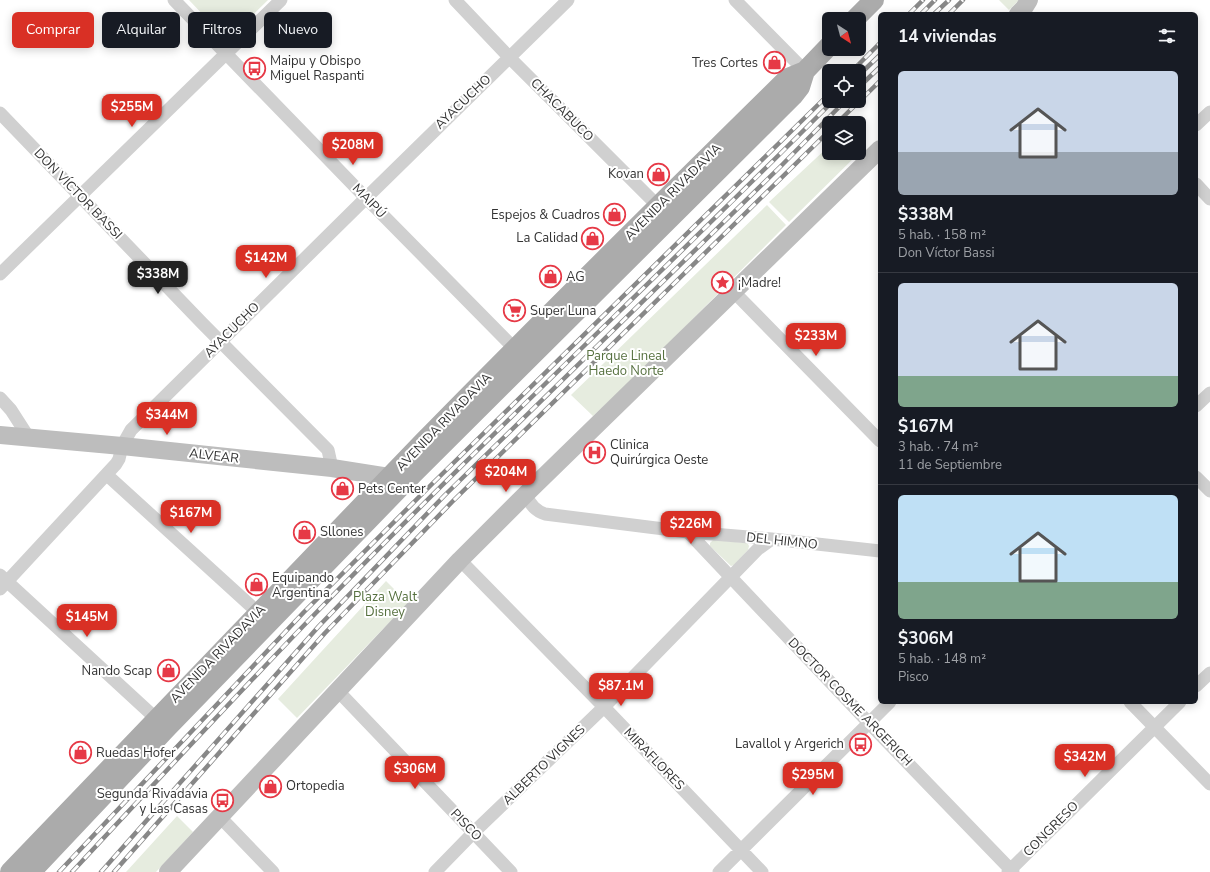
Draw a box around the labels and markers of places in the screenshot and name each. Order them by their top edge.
shop icon: Tres Cortes [761,50,787,76]
place label: Maipu y Obispo Miguel Raspanti [270,52,364,85]
place label: Tres Cortes [692,54,758,72]
bus stop icon: Maipu y Obispo Miguel Raspanti [242,55,268,81]
pin: $255M [104,94,160,128]
pin: $208M [325,132,381,166]
shop icon: Kovan [646,161,672,187]
place label: Kovan [608,165,644,183]
shop icon: Espejos & Cuadros [602,202,628,228]
place label: Espejos & Cuadros [491,206,600,224]
shop icon: La Calidad [580,225,606,251]
place label: La Calidad [516,229,578,247]
pin: $142M [238,245,294,279]
pin: $338M [130,261,186,295]
shop icon: AG [538,264,564,290]
place label: AG [566,268,585,286]
place icon: ¡Madre! [709,270,735,296]
place label: ¡Madre! [738,274,781,292]
supermarket icon: Super Luna [501,298,527,324]
place label: Super Luna [530,302,596,320]
pin: $233M [788,323,844,357]
pin: $344M [139,402,195,436]
place label: Clinica Quirúrgica Oeste [610,436,708,469]
hospital icon: Clinica Quirúrgica Oeste [581,439,607,465]
pin: $204M [478,459,534,493]
shop icon: Pets Center [329,476,355,502]
place label: Pets Center [358,480,426,498]
pin: $167M [163,500,219,534]
pin: $226M [663,511,719,545]
shop icon: Sllones [292,519,318,545]
place label: Sllones [320,523,363,541]
place label: Equipando Argentina [272,569,334,602]
shop icon: Equipando Argentina [243,572,269,598]
pin: $145M [59,604,115,638]
shop icon: Nando Scap [155,658,181,684]
place label: Nando Scap [82,662,152,680]
pin: $87.1M [588,673,654,707]
bus stop icon: Lavallol y Argerich [847,731,873,757]
place label: Lavallol y Argerich [735,735,844,753]
shop icon: Ruedas Hofer [68,740,94,766]
place label: Ruedas Hofer [96,744,176,762]
pin: $342M [1057,744,1113,778]
pin: $306M [387,756,443,790]
pin: $295M [785,762,841,796]
shop icon: Ortopedia [257,773,283,799]
place label: Ortopedia [286,777,345,795]
place label: Segunda Rivadavia y Las Casas [97,785,208,818]
bus stop icon: Segunda Rivadavia y Las Casas [210,788,236,814]

